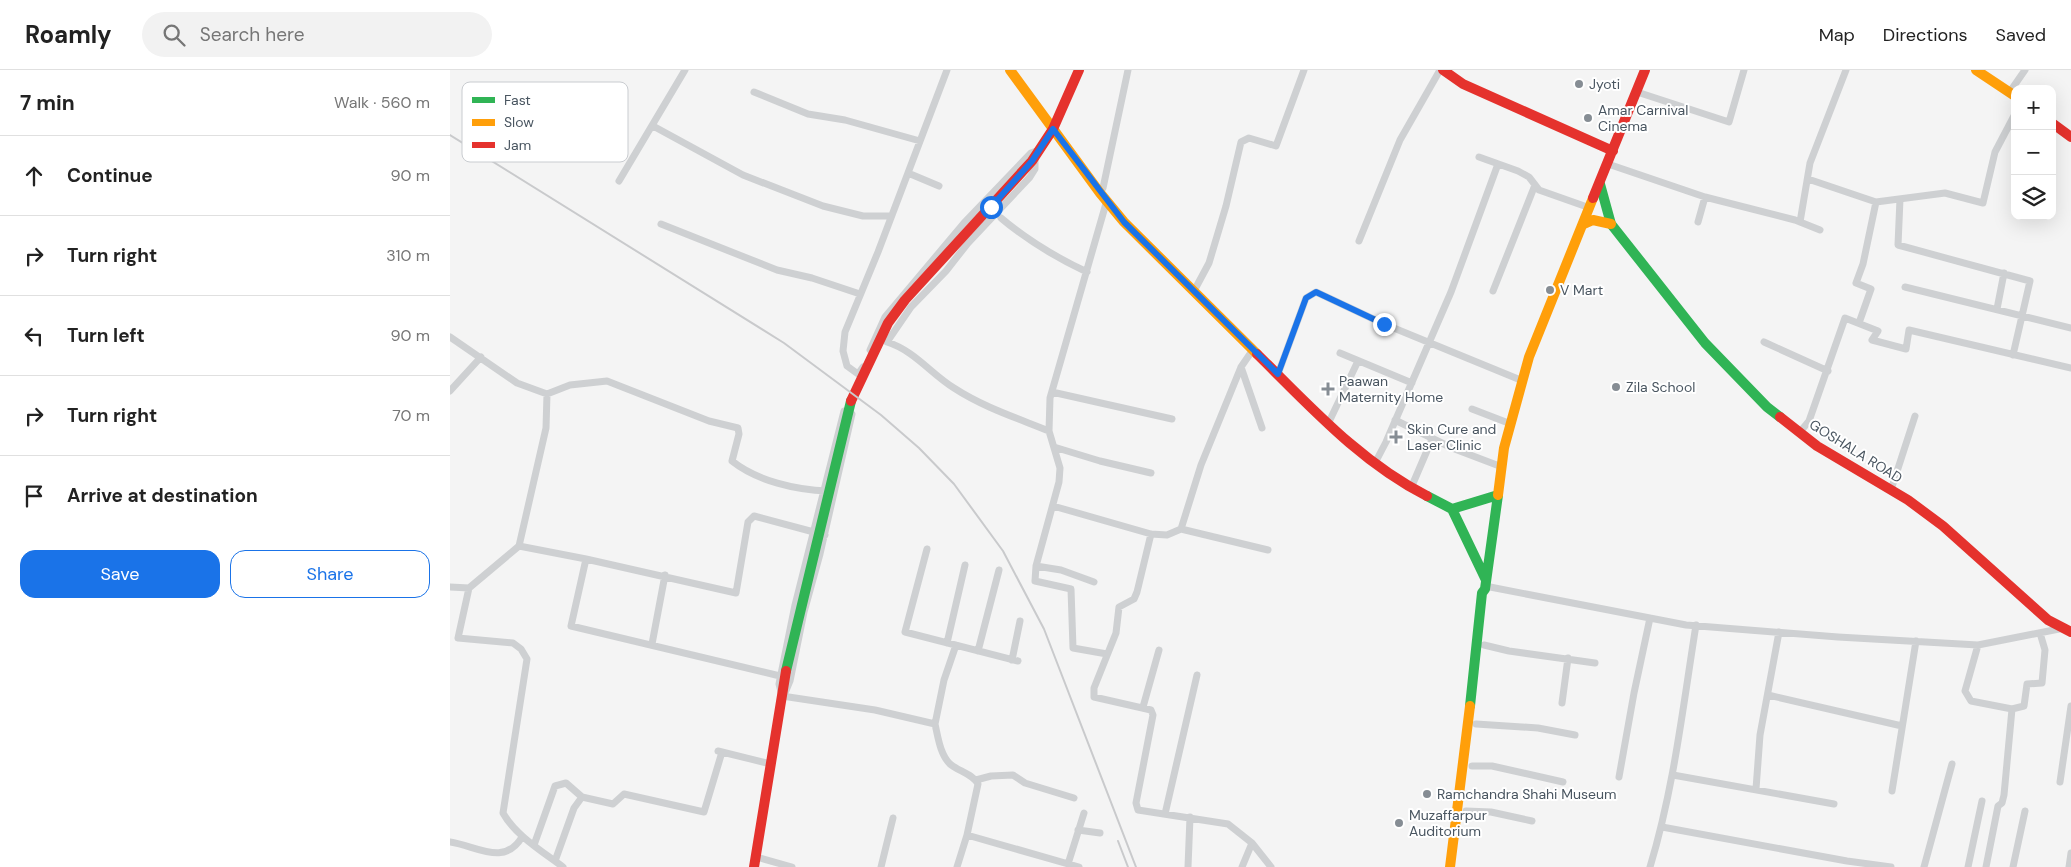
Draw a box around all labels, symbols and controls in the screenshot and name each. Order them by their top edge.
search box [142,12,492,57]
text: Roamly [25,19,112,50]
icon: search [160,21,188,49]
text: Search here [200,22,304,47]
text: Map [1819,23,1855,47]
text: Directions [1883,23,1968,47]
text: Saved [1996,23,2046,47]
place label: Jyoti [1589,75,1620,93]
marker: Jyoti [1573,78,1585,90]
legend [462,82,628,162]
map controls [2011,85,2056,220]
button: + [2011,85,2056,130]
text: 7 min [20,89,75,117]
text: Fast [504,91,531,109]
text: Walk · 560 m [334,92,430,113]
place label: Amar Carnival Cinema [1598,101,1688,135]
marker: Amar Carnival Cinema [1582,112,1594,124]
text: Slow [504,113,534,131]
button: − [2011,130,2056,175]
text: Jam [504,136,531,154]
icon: ahead [20,162,48,190]
text: Continue [67,163,153,188]
text: 90 m [390,165,430,186]
button: layers [2011,175,2056,220]
route start [980,196,1003,219]
icon: right [20,242,48,270]
text: Turn right [67,243,157,268]
text: 310 m [386,245,430,266]
place label: V Mart [1560,281,1603,299]
marker: V Mart [1544,284,1556,296]
route end [1373,313,1396,336]
icon: left [20,322,48,350]
text: Turn left [67,323,145,348]
text: 90 m [390,325,430,346]
place label: Paawan Maternity Home [1339,372,1443,406]
place label: Zila School [1626,378,1695,396]
marker: Zila School [1610,381,1622,393]
marker: Paawan Maternity Home [1321,382,1335,396]
icon: right [20,402,48,430]
text: Turn right [67,403,157,428]
text: 70 m [392,405,430,426]
street label: GOSHALA ROAD [1806,415,1906,487]
place label: Skin Cure and Laser Clinic [1407,420,1496,454]
marker: Skin Cure and Laser Clinic [1389,430,1403,444]
icon: arrive [20,482,48,510]
text: Arrive at destination [67,483,258,508]
button: Save [20,550,220,598]
button: Share [230,550,430,598]
place label: Ramchandra Shahi Museum [1437,785,1616,803]
marker: Ramchandra Shahi Museum [1421,788,1433,800]
place label: Muzaffarpur Auditorium [1409,806,1487,840]
marker: Muzaffarpur Auditorium [1393,817,1405,829]

